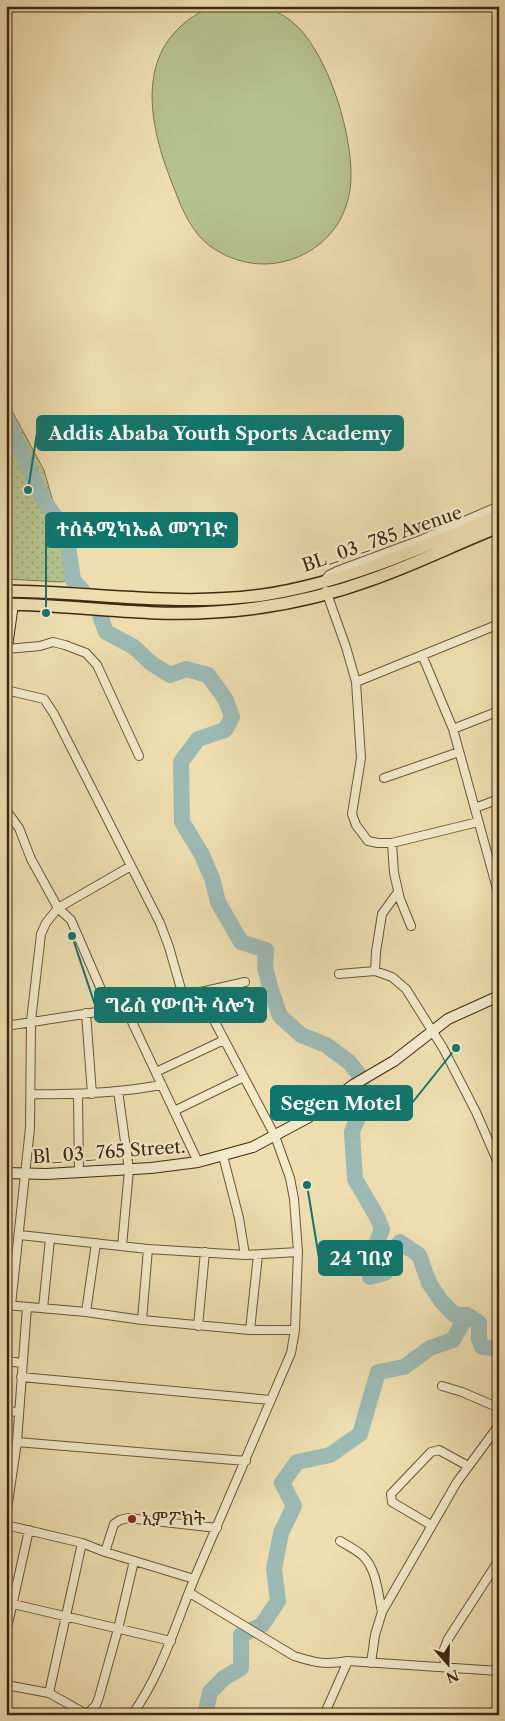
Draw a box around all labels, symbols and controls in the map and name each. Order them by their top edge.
callout: Addis Ababa Youth Sports Academy [37,416,403,450]
text: Addis Ababa Youth Sports Academy [47,422,393,445]
street label: BL_03_785 Avenue [299,501,465,577]
callout: ተስፋሚካኤል መንገድ [46,513,237,547]
text: ተስፋሚካኤል መንገድ [57,518,228,541]
callout: ግሬስ የውበት ሳሎን [95,988,266,1022]
text: ግሬስ የውበት ሳሎን [105,994,255,1017]
callout: Segen Motel [271,1086,412,1120]
text: Segen Motel [280,1092,402,1115]
street label: Bl_03_765 Street. [32,1136,186,1168]
callout: 24 ገበያ [319,1241,402,1275]
text: 24 ገበያ [330,1247,392,1270]
place label: ኢምፖክት [142,1508,206,1530]
marker: ኢምፖክት [126,1513,138,1525]
north arrow [422,1638,472,1688]
text: N [444,1666,461,1687]

